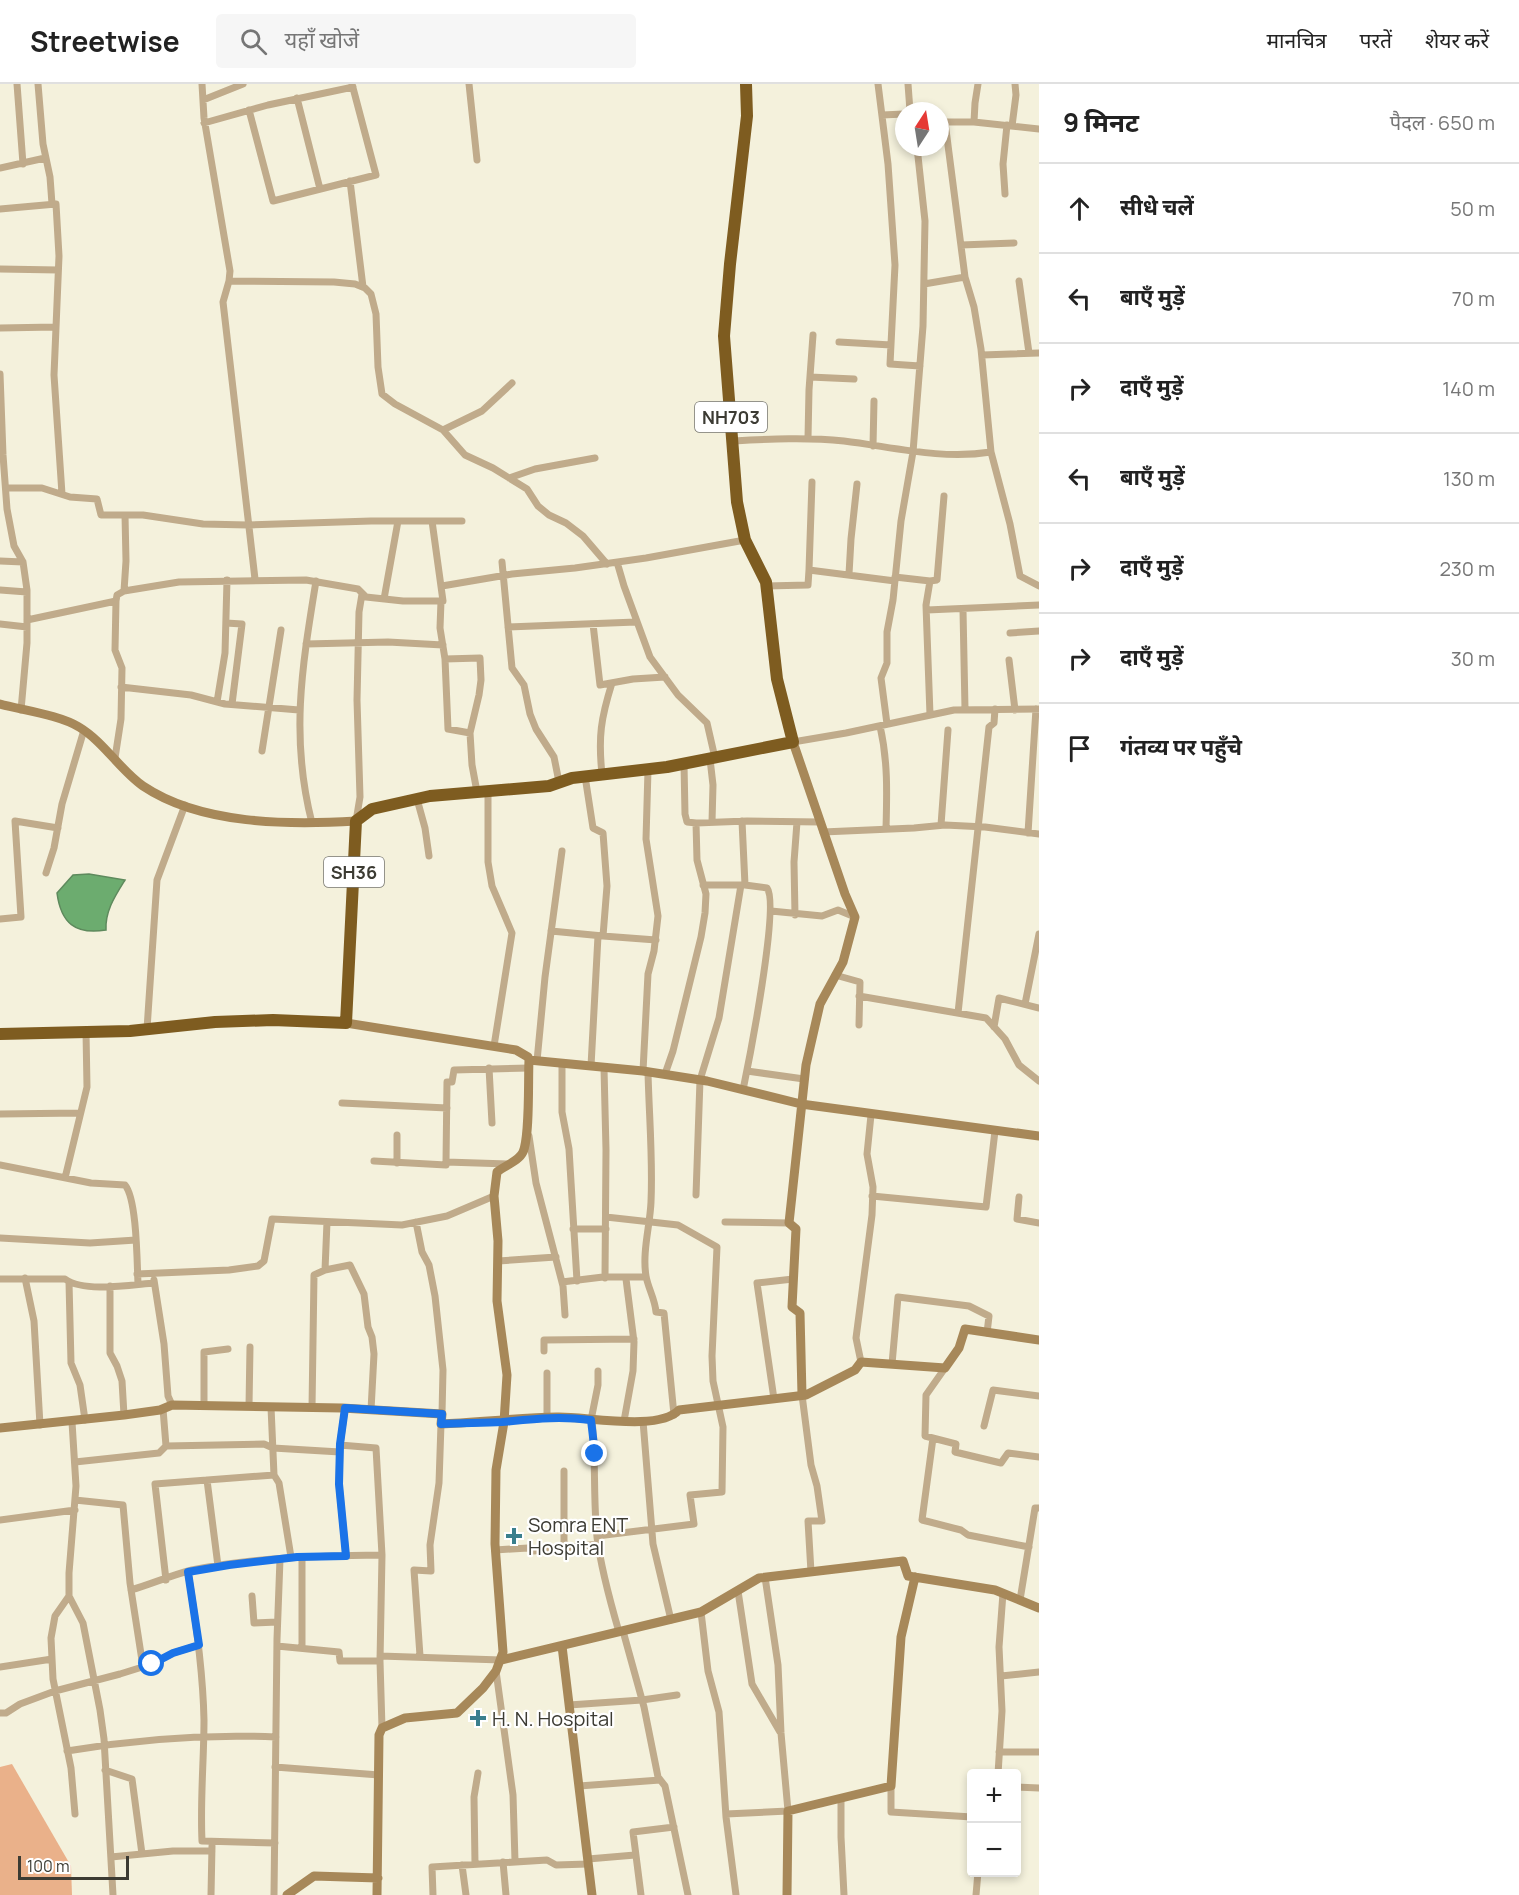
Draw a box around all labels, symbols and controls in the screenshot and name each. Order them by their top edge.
search box [216,14,636,68]
text: Streetwise [30,22,180,60]
icon: search [237,25,270,58]
text: यहाँ खोजें [285,25,359,55]
text: मानचित्र [1267,26,1327,54]
text: परतें [1360,26,1392,54]
text: शेयर करें [1425,26,1489,54]
north arrow [895,102,949,156]
text: 9 मिनट [1063,104,1139,140]
text: पैदल · 650 m [1390,109,1495,136]
icon: ahead [1063,192,1096,225]
text: सीधे चलें [1120,192,1194,222]
text: 50 m [1450,195,1495,222]
icon: left [1063,282,1096,315]
text: बाएँ मुड़ें [1120,282,1185,312]
text: 70 m [1452,285,1495,312]
icon: right [1063,372,1096,405]
text: दाएँ मुड़ें [1120,372,1183,402]
text: 140 m [1442,375,1495,402]
road number: NH703 [695,402,767,432]
icon: left [1063,462,1096,495]
text: बाएँ मुड़ें [1120,462,1185,492]
text: 130 m [1443,465,1495,492]
icon: right [1063,552,1096,585]
text: दाएँ मुड़ें [1120,552,1183,582]
text: 230 m [1439,555,1495,582]
icon: right [1063,642,1096,675]
text: दाएँ मुड़ें [1120,642,1183,672]
text: 30 m [1451,645,1495,672]
icon: arrive [1063,732,1096,765]
text: गंतव्य पर पहुँचे [1120,732,1242,762]
road number: SH36 [324,857,384,887]
route end [581,1440,607,1466]
place label: Somra ENT Hospital [528,1511,628,1561]
marker: Somra ENT Hospital [505,1527,523,1545]
route start [138,1650,164,1676]
place label: H. N. Hospital [492,1705,614,1732]
marker: H. N. Hospital [469,1709,487,1727]
map controls [967,1769,1021,1877]
button: + [967,1769,1021,1823]
button: − [967,1823,1021,1877]
scale bar [18,1853,129,1880]
text: 100 m [27,1855,70,1877]

